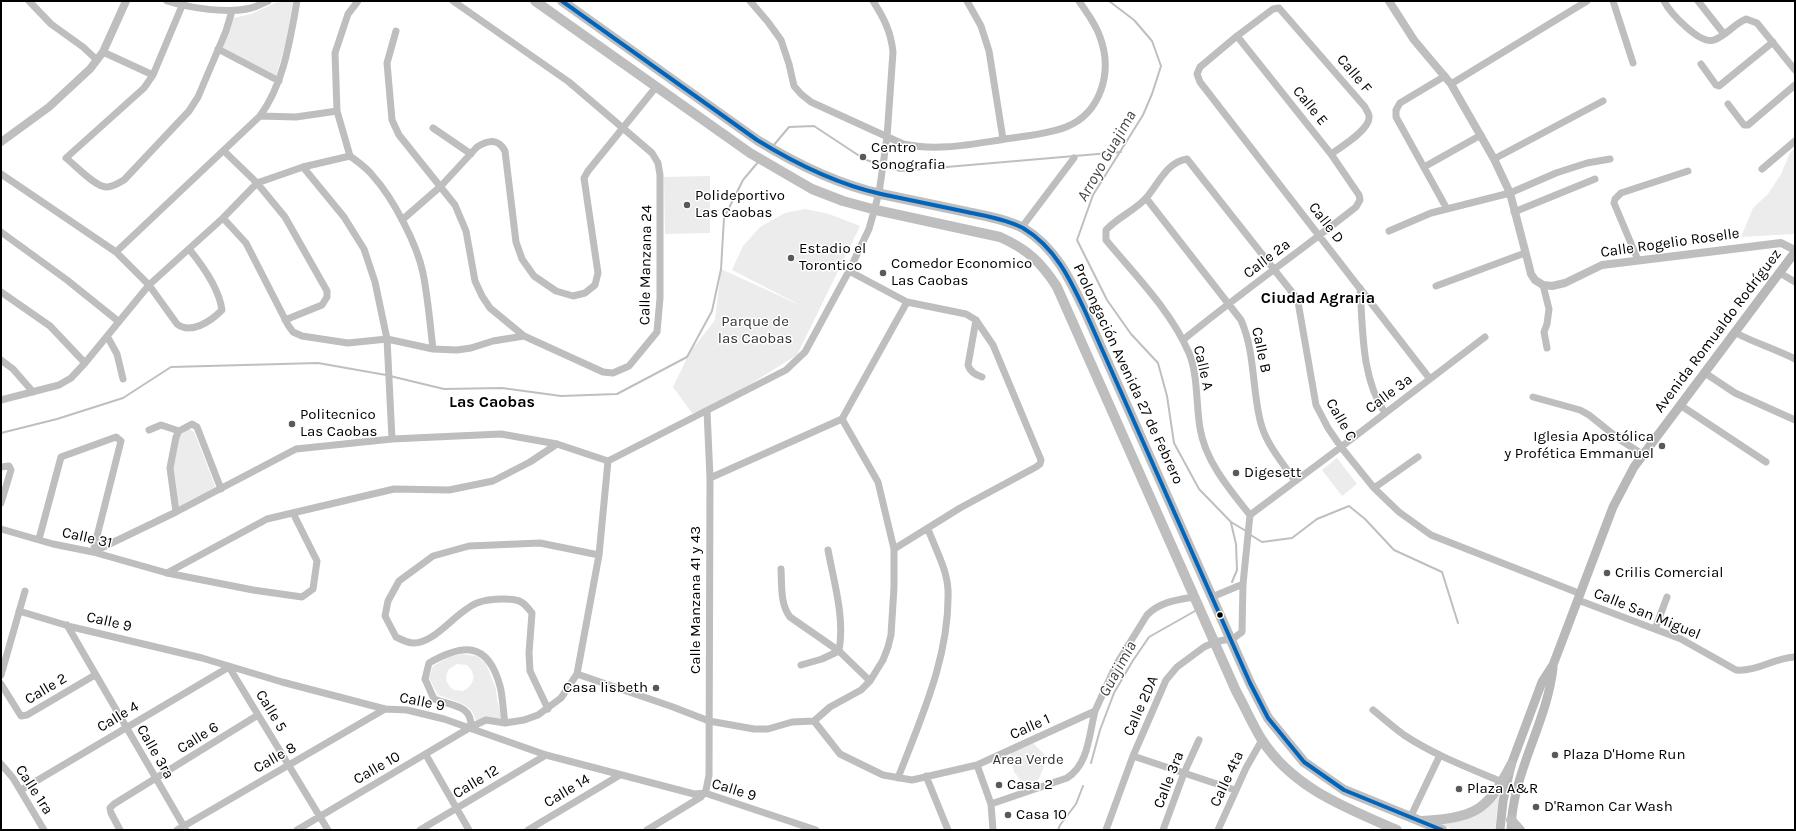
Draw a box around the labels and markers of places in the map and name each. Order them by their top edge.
place label: Centro Sonografia [871,139,946,174]
marker: Centro Sonografia [858,152,868,162]
place label: Polideportivo Las Caobas [695,187,785,222]
marker: Polideportivo Las Caobas [682,200,692,210]
place label: Estadio el Torontico [799,240,866,275]
marker: Estadio el Torontico [786,253,796,263]
place label: Comedor Economico Las Caobas [891,255,1032,290]
marker: Comedor Economico Las Caobas [878,268,888,278]
place label: Politecnico Las Caobas [300,406,377,441]
marker: Politecnico Las Caobas [287,419,297,429]
place label: Iglesia Apostólica y Profética Emmanuel [1504,428,1654,463]
marker: Iglesia Apostólica y Profética Emmanuel [1657,441,1667,451]
place label: Digesett [1244,464,1301,482]
marker: Digesett [1231,468,1241,478]
place label: Crilis Comercial [1615,564,1723,582]
marker: Crilis Comercial [1602,568,1612,578]
unlabelled marker [1215,610,1225,620]
place label: Casa lisbeth [563,679,648,697]
marker: Casa lisbeth [651,683,661,693]
place label: Plaza D'Home Run [1563,746,1685,764]
marker: Plaza D'Home Run [1550,750,1560,760]
place label: Casa 2 [1007,776,1053,794]
marker: Casa 2 [994,780,1004,790]
place label: Plaza A&R [1467,780,1538,798]
marker: Plaza A&R [1454,784,1464,794]
place label: D'Ramon Car Wash [1544,798,1673,816]
marker: D'Ramon Car Wash [1531,802,1541,812]
place label: Casa 10 [1016,806,1067,824]
marker: Casa 10 [1003,810,1013,820]

